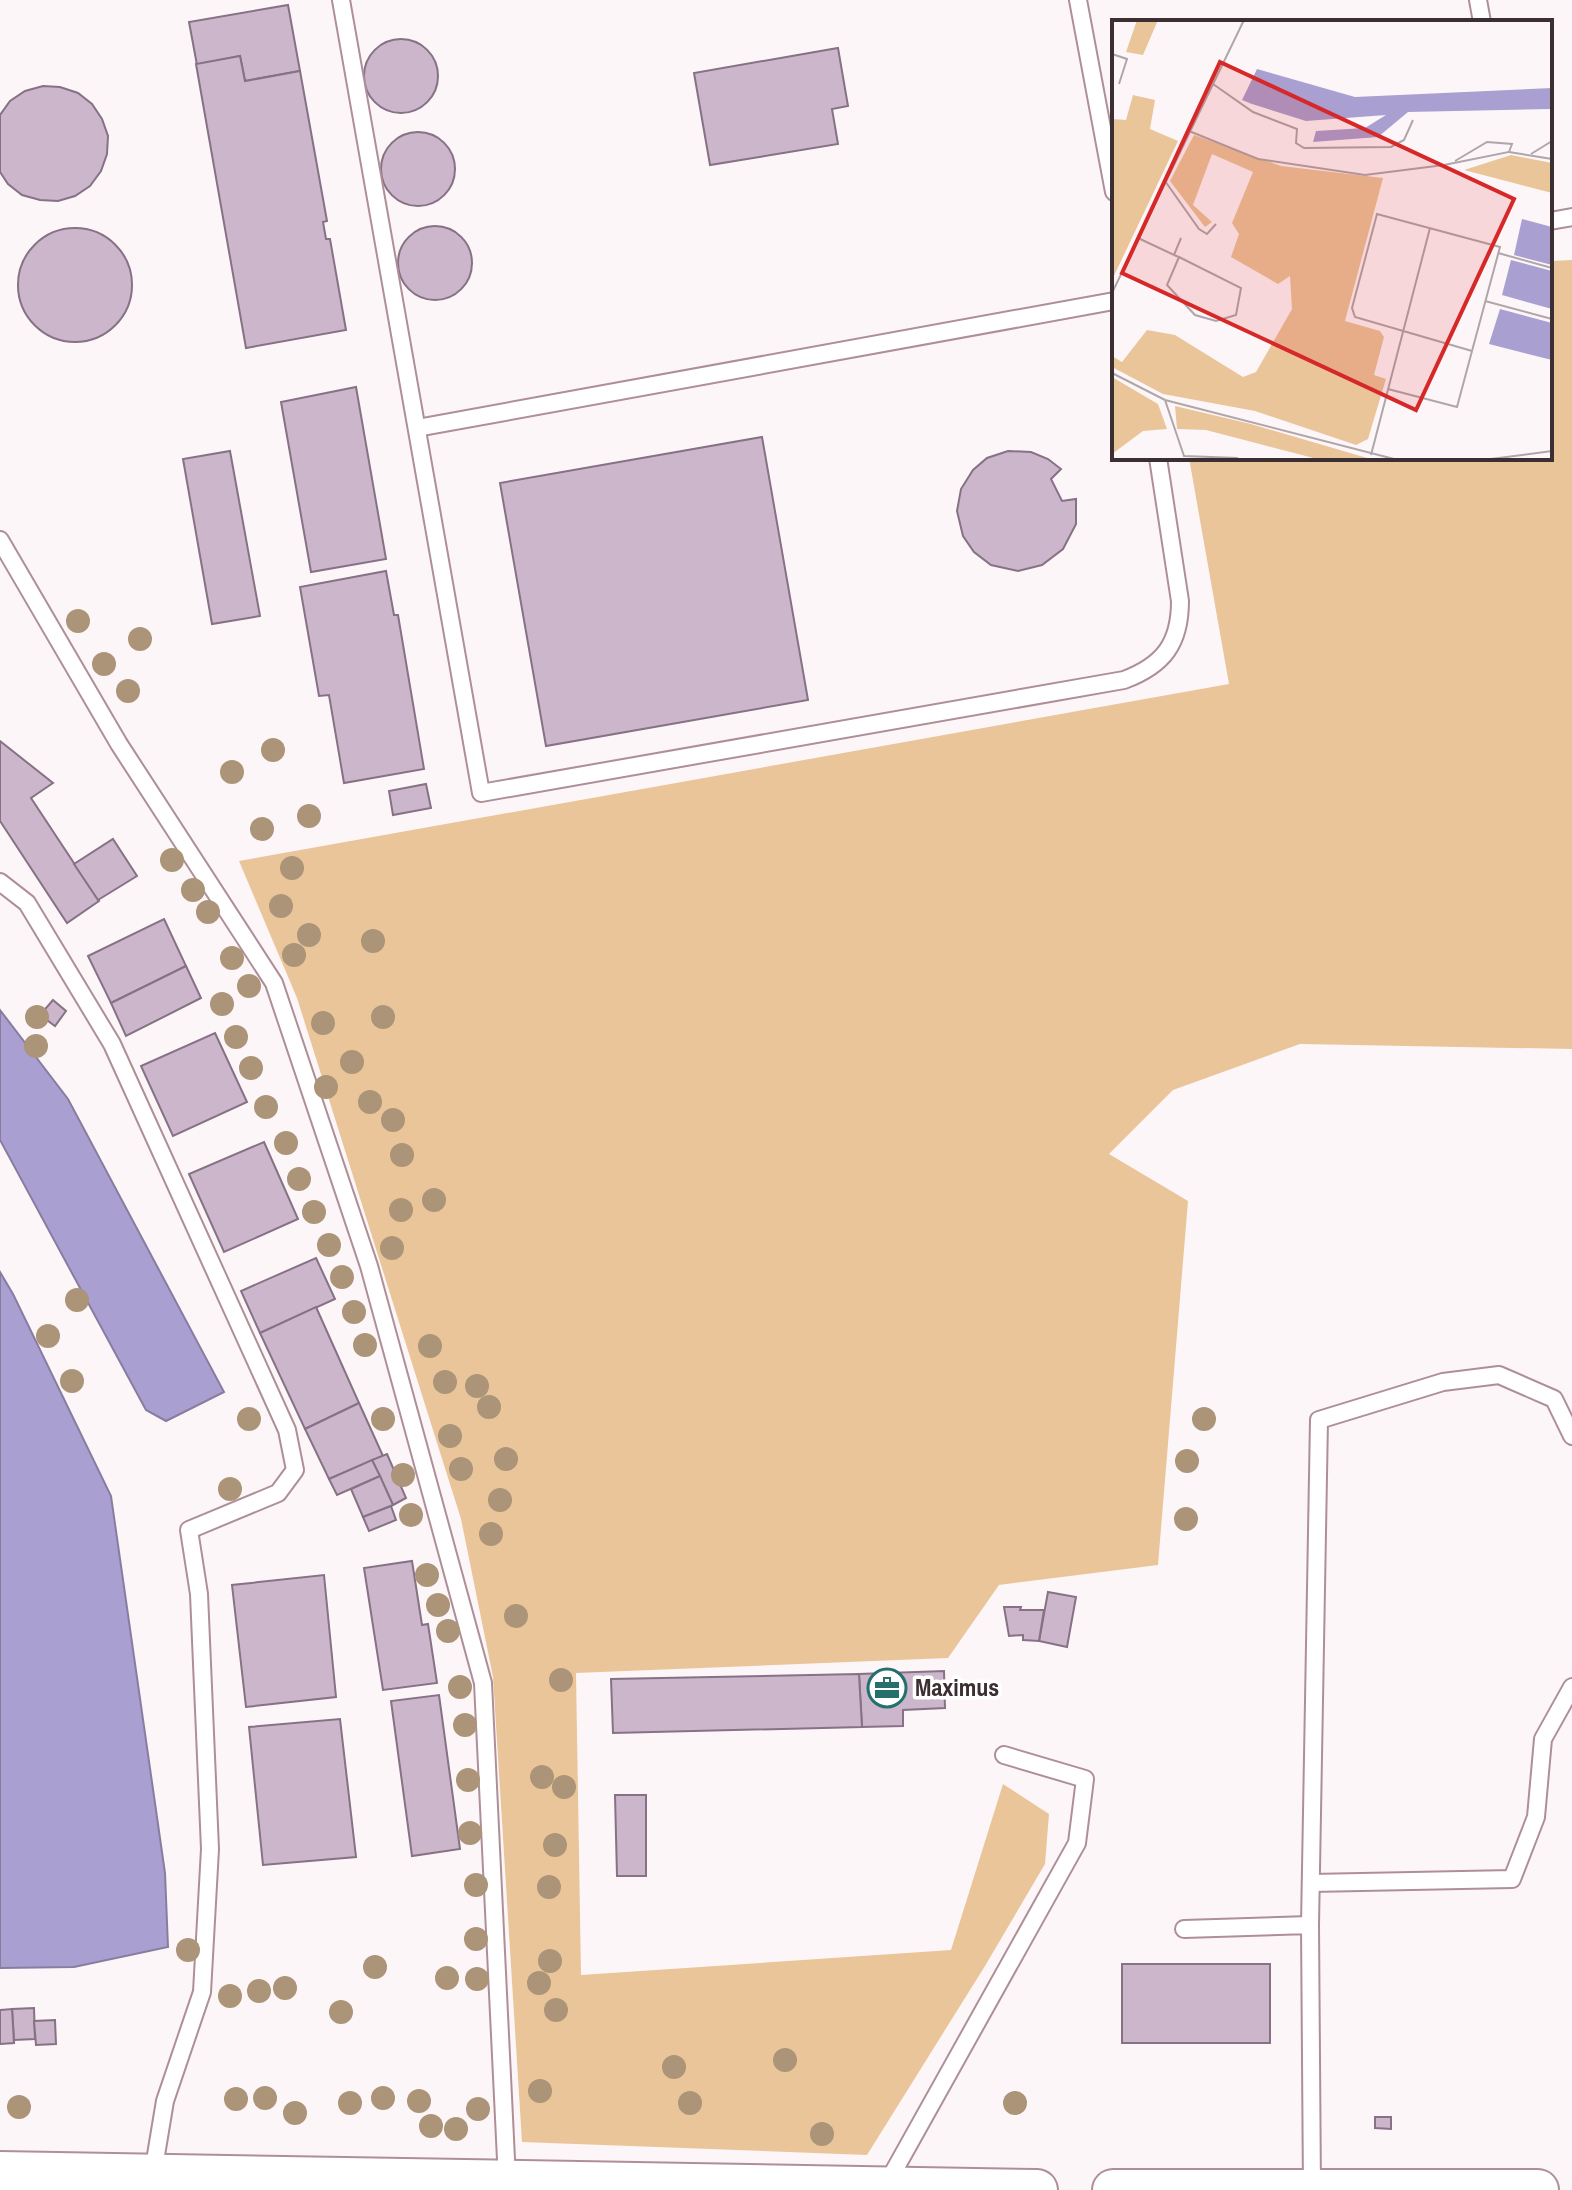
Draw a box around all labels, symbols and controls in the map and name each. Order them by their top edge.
inset map [1112,20,1552,460]
office icon: Maximus [866,1667,908,1709]
place label: Maximus [915,1671,999,1703]

